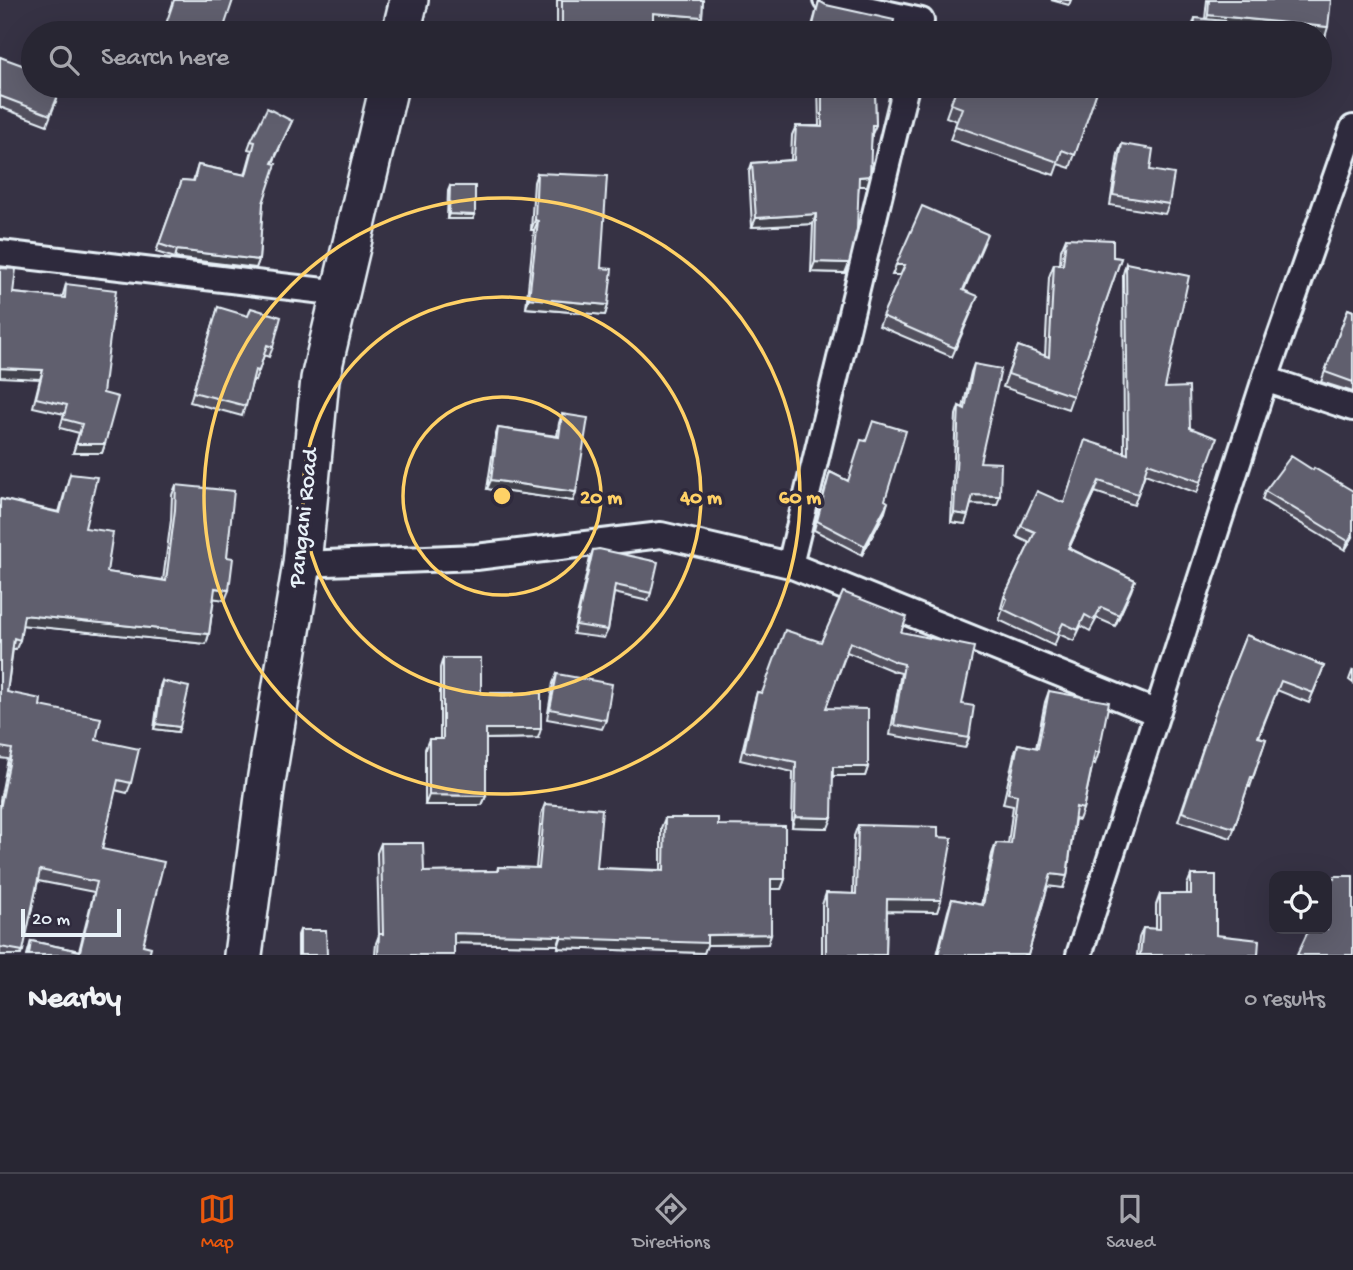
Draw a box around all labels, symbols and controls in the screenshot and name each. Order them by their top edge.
search box [21,21,1332,98]
icon: search [45,41,83,79]
text: Search here [101,44,229,75]
street label: Pangani Road [283,445,327,590]
centre of rings [490,484,514,508]
text: 20 m [580,487,622,512]
text: 40 m [679,487,722,512]
text: 60 m [779,487,821,512]
map controls [1269,871,1332,934]
button: locate [1269,871,1332,934]
scale bar [21,906,121,938]
text: 20 m [32,909,70,932]
text: Nearby [28,983,121,1018]
text: 0 results [1244,987,1325,1014]
tab: Map [198,1190,236,1255]
tab: Directions [633,1190,710,1255]
tab: Saved [1106,1190,1155,1255]

